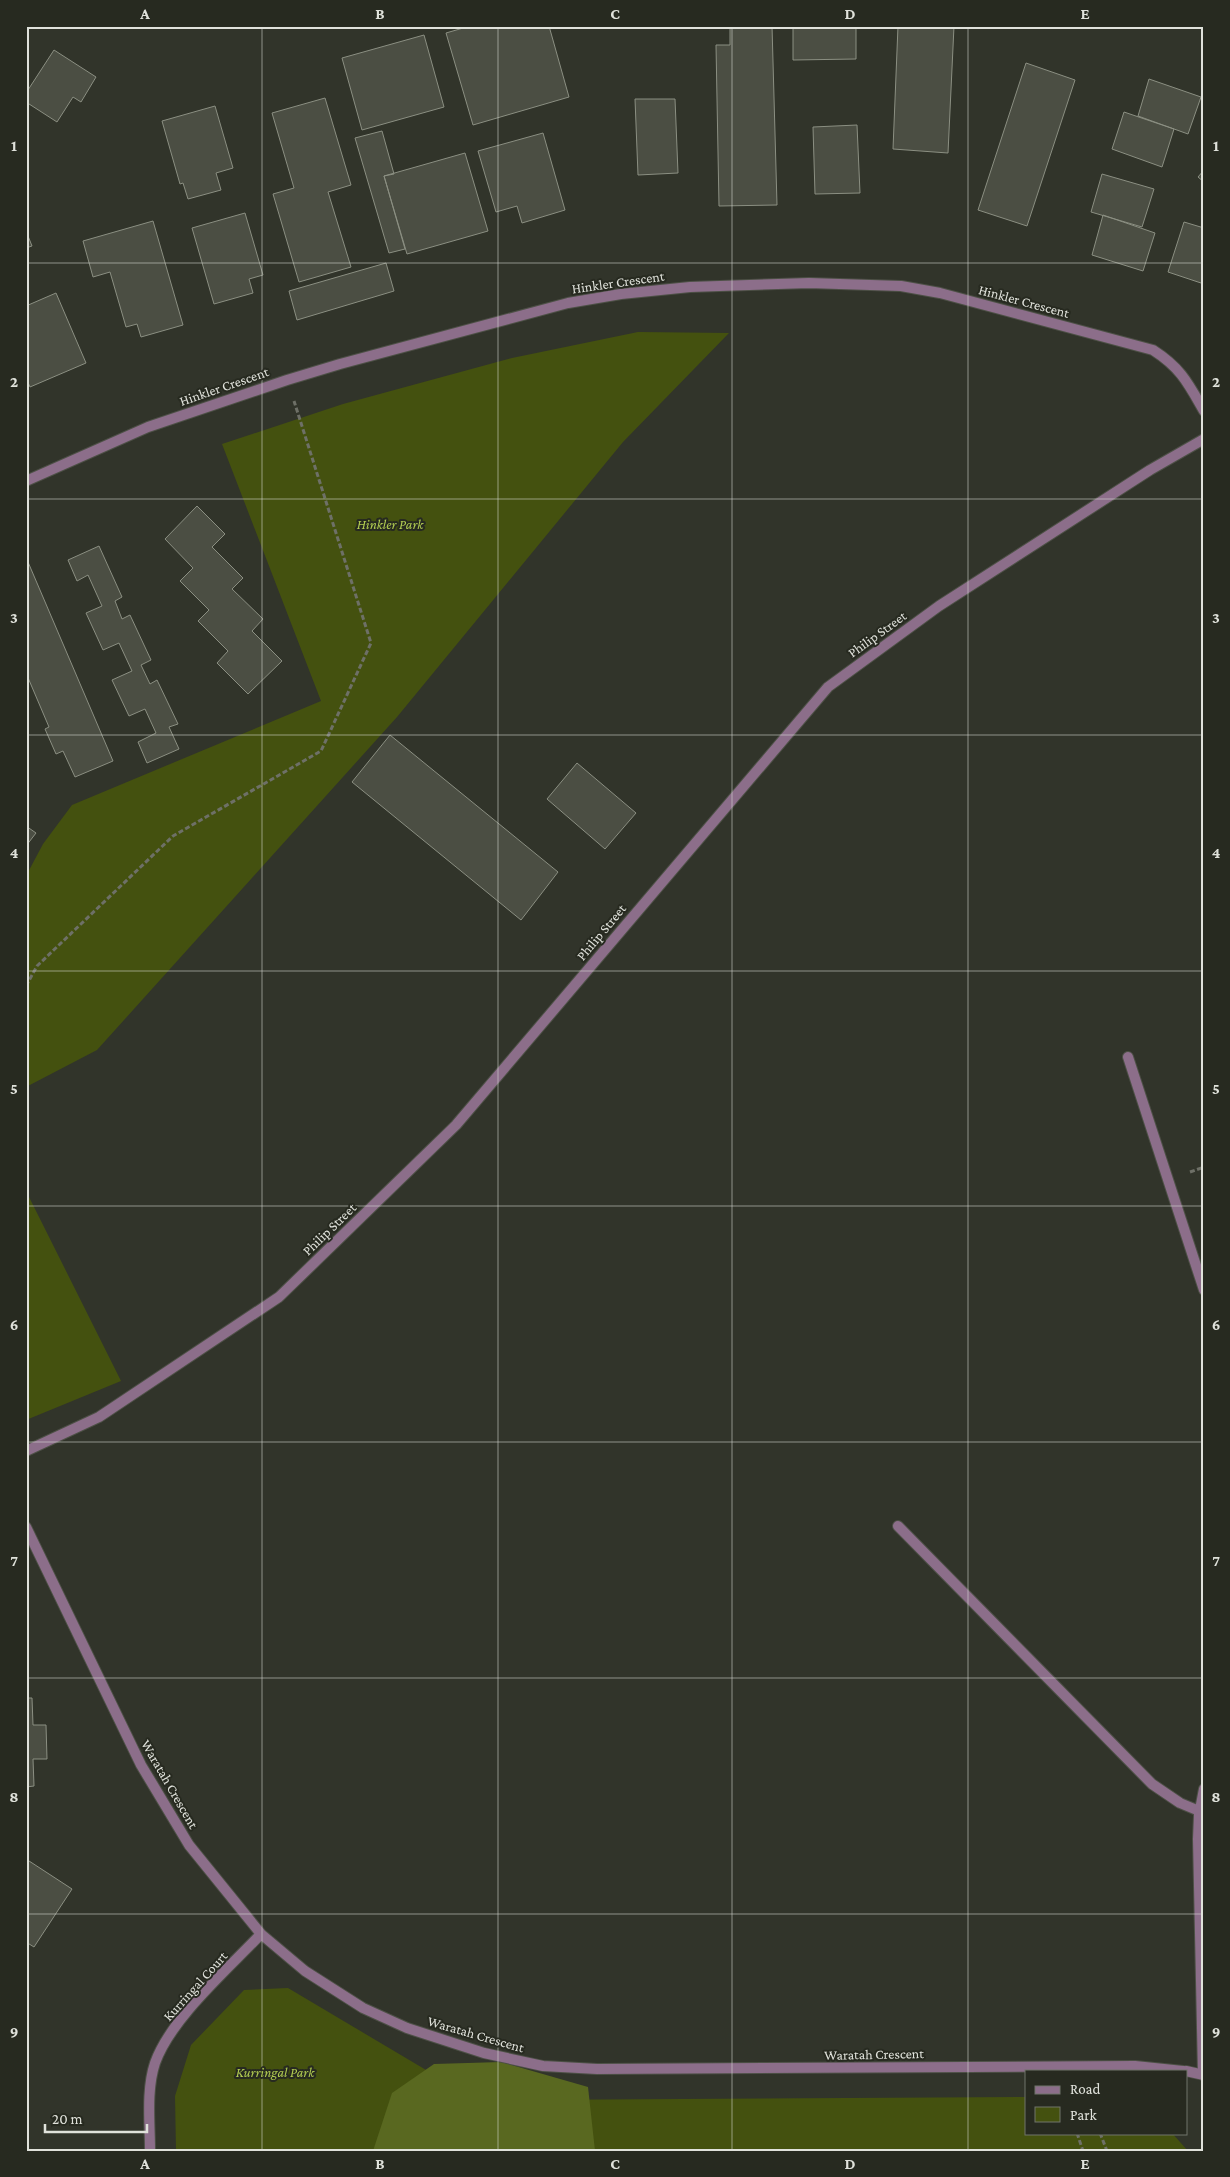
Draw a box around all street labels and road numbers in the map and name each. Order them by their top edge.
street label: Hinkler Crescent [571,268,666,296]
street label: Hinkler Crescent [977,281,1071,321]
street label: Hinkler Crescent [177,363,271,409]
street label: Philip Street [845,607,910,661]
street label: Philip Street [573,900,629,963]
street label: Philip Street [299,1199,359,1258]
street label: Waratah Crescent [138,1737,202,1831]
street label: Kurringal Court [160,1948,231,2024]
street label: Waratah Crescent [426,2013,526,2056]
street label: Waratah Crescent [824,2045,924,2063]

